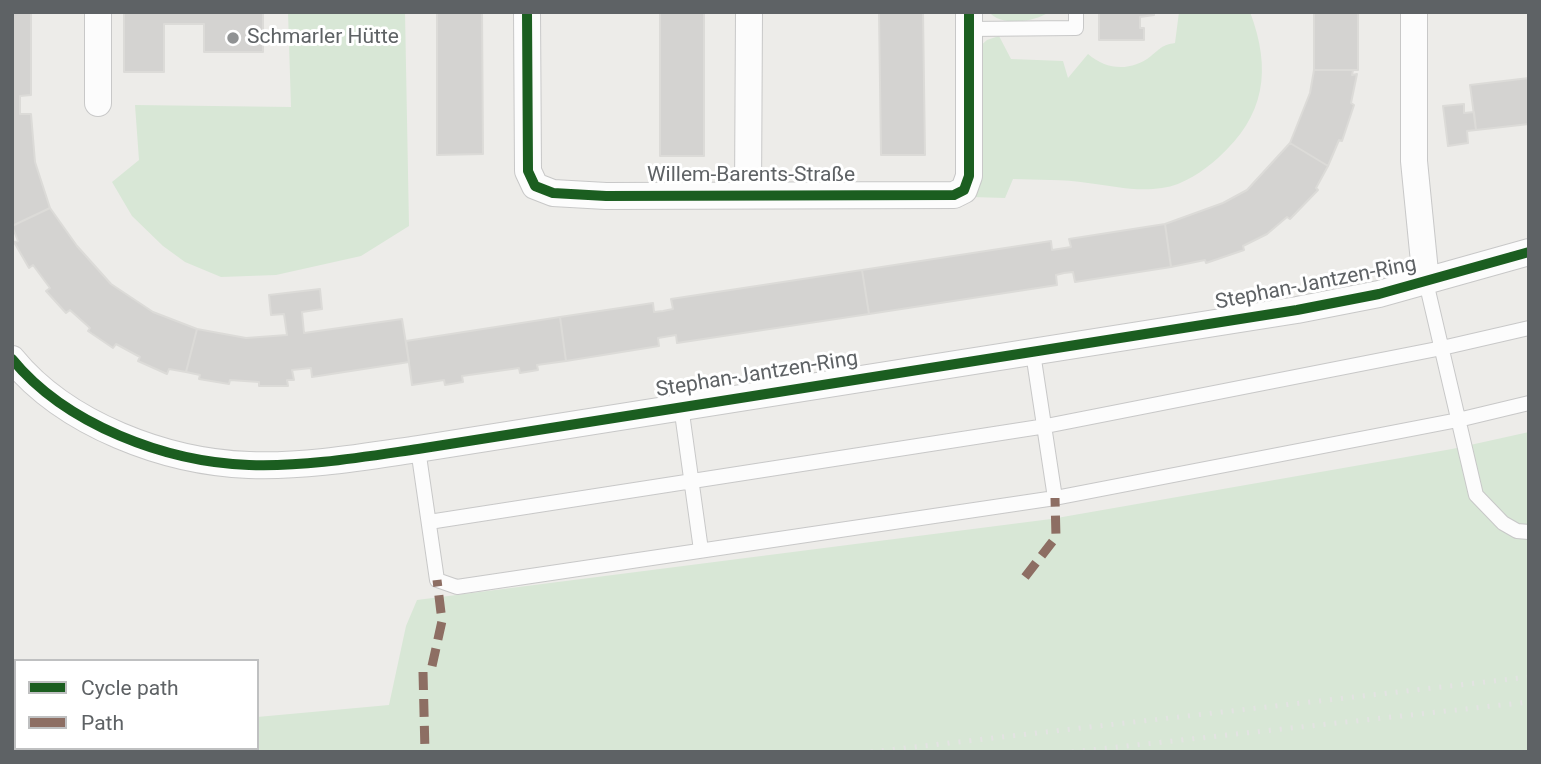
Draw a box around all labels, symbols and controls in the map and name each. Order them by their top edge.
place label: Schmarler Hütte [247,25,399,51]
marker: Schmarler Hütte [225,30,241,46]
street label: Willem-Barents-Straße [647,163,855,189]
street label: Stephan-Jantzen-Ring [1213,252,1419,316]
street label: Stephan-Jantzen-Ring [654,347,860,403]
legend [14,659,259,750]
text: Cycle path [81,676,179,700]
text: Path [81,711,124,735]

